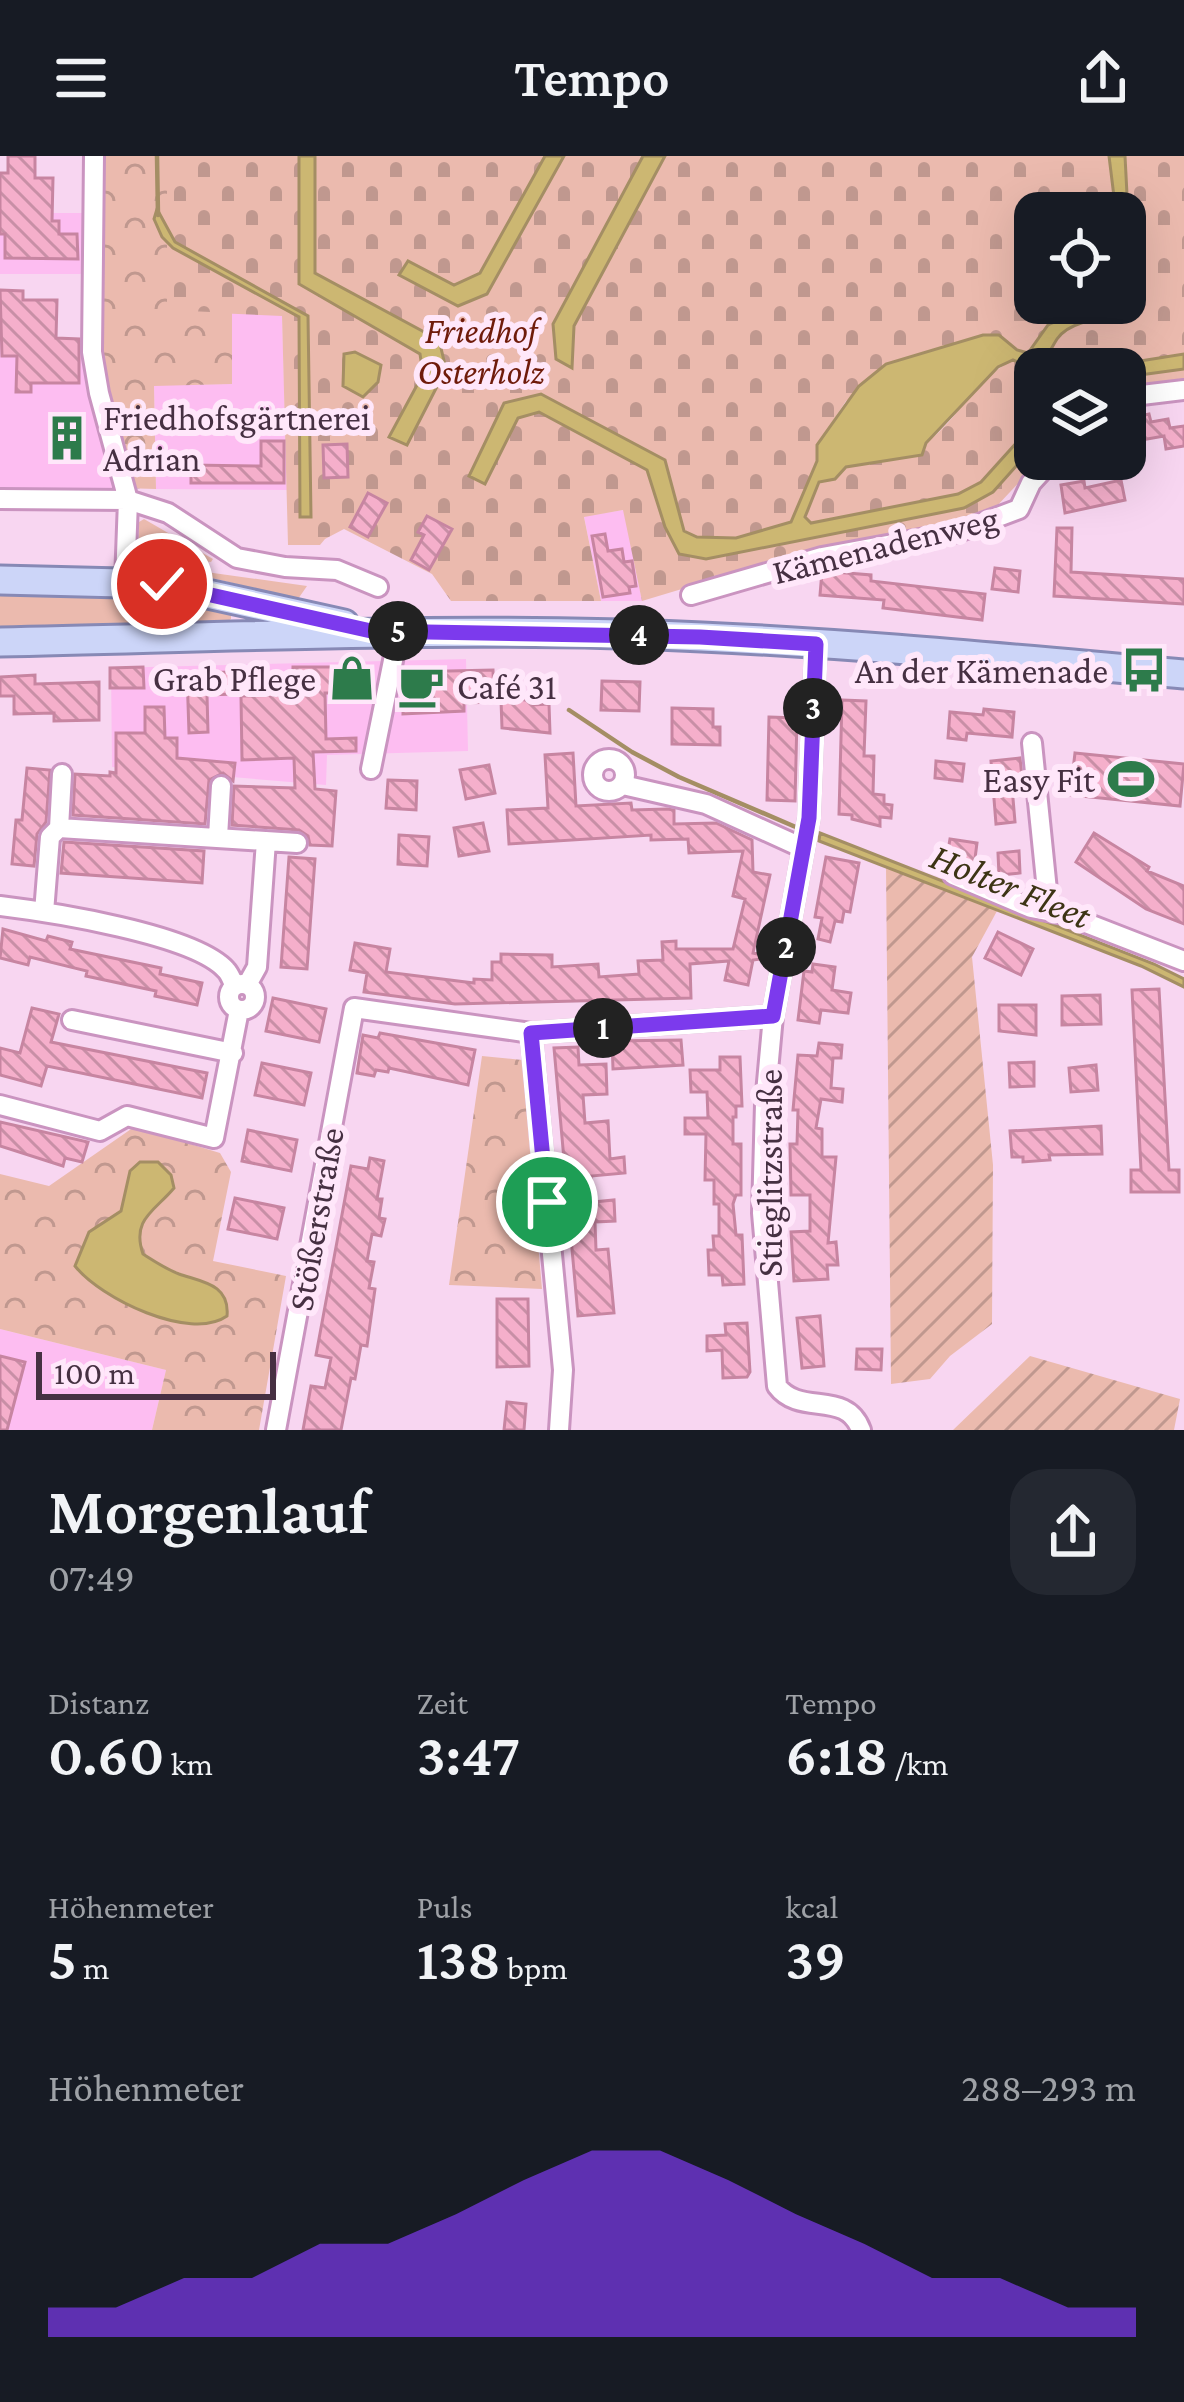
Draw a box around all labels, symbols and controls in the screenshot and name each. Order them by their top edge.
icon: menu [48,45,114,111]
icon: share [1070,45,1136,111]
text: Tempo [514,48,670,108]
map controls [1014,192,1146,480]
button: locate [1014,192,1146,324]
park label: Friedhof Osterholz [417,311,545,392]
button: layers [1014,348,1146,480]
place label: Friedhofsgärtnerei Adrian [103,398,370,479]
building icon: Friedhofsgärtnerei Adrian [42,413,92,463]
street label: Kämenadenweg [768,498,1002,592]
pin [111,533,213,635]
icon: check [129,551,195,617]
pin: 5 [368,601,428,661]
pin: 4 [609,605,669,665]
text: 5 [390,612,406,649]
text: 4 [630,616,648,653]
bus stop icon: An der Kämenade [1119,645,1169,695]
place label: An der Kämenade [855,651,1108,691]
shop icon: Grab Pflege [327,653,377,703]
place label: Grab Pflege [153,659,316,699]
cafe icon: Café 31 [396,661,446,711]
place label: Café 31 [457,667,557,707]
pin: 3 [783,678,843,738]
text: 3 [805,689,821,726]
sports icon: Easy Fit [1106,754,1156,804]
place label: Easy Fit [983,760,1096,800]
water label: Holter Fleet [925,834,1098,937]
pin: 2 [756,917,816,977]
text: 2 [778,928,794,965]
pin: 1 [573,998,633,1058]
text: 1 [597,1009,609,1046]
street label: Stieglitzstraße [750,1069,790,1277]
street label: Stößerstraße [280,1124,352,1314]
pin [496,1151,598,1253]
icon: arrive [514,1169,580,1235]
scale bar [36,1346,276,1399]
text: 100 m [54,1354,135,1391]
button: share [1010,1469,1136,1595]
text: Morgenlauf [48,1474,369,1547]
text: 07:49 [48,1556,135,1599]
text: Distanz [48,1684,149,1721]
text: Zeit [417,1684,468,1721]
text: Tempo [785,1684,877,1721]
text: 0.60 [48,1721,164,1788]
text: 3:47 [417,1721,520,1788]
text: 6:18 [785,1721,888,1788]
text: km [164,1745,213,1782]
text: /km [888,1745,949,1782]
text: Höhenmeter [48,1888,214,1925]
text: Puls [417,1888,472,1925]
text: kcal [785,1888,839,1925]
text: 5 [48,1925,77,1992]
text: 138 [417,1925,501,1992]
text: 39 [785,1925,846,1992]
text: m [77,1949,110,1986]
text: bpm [501,1949,568,1986]
text: Höhenmeter [48,2066,244,2109]
text: 288–293 m [961,2066,1136,2109]

